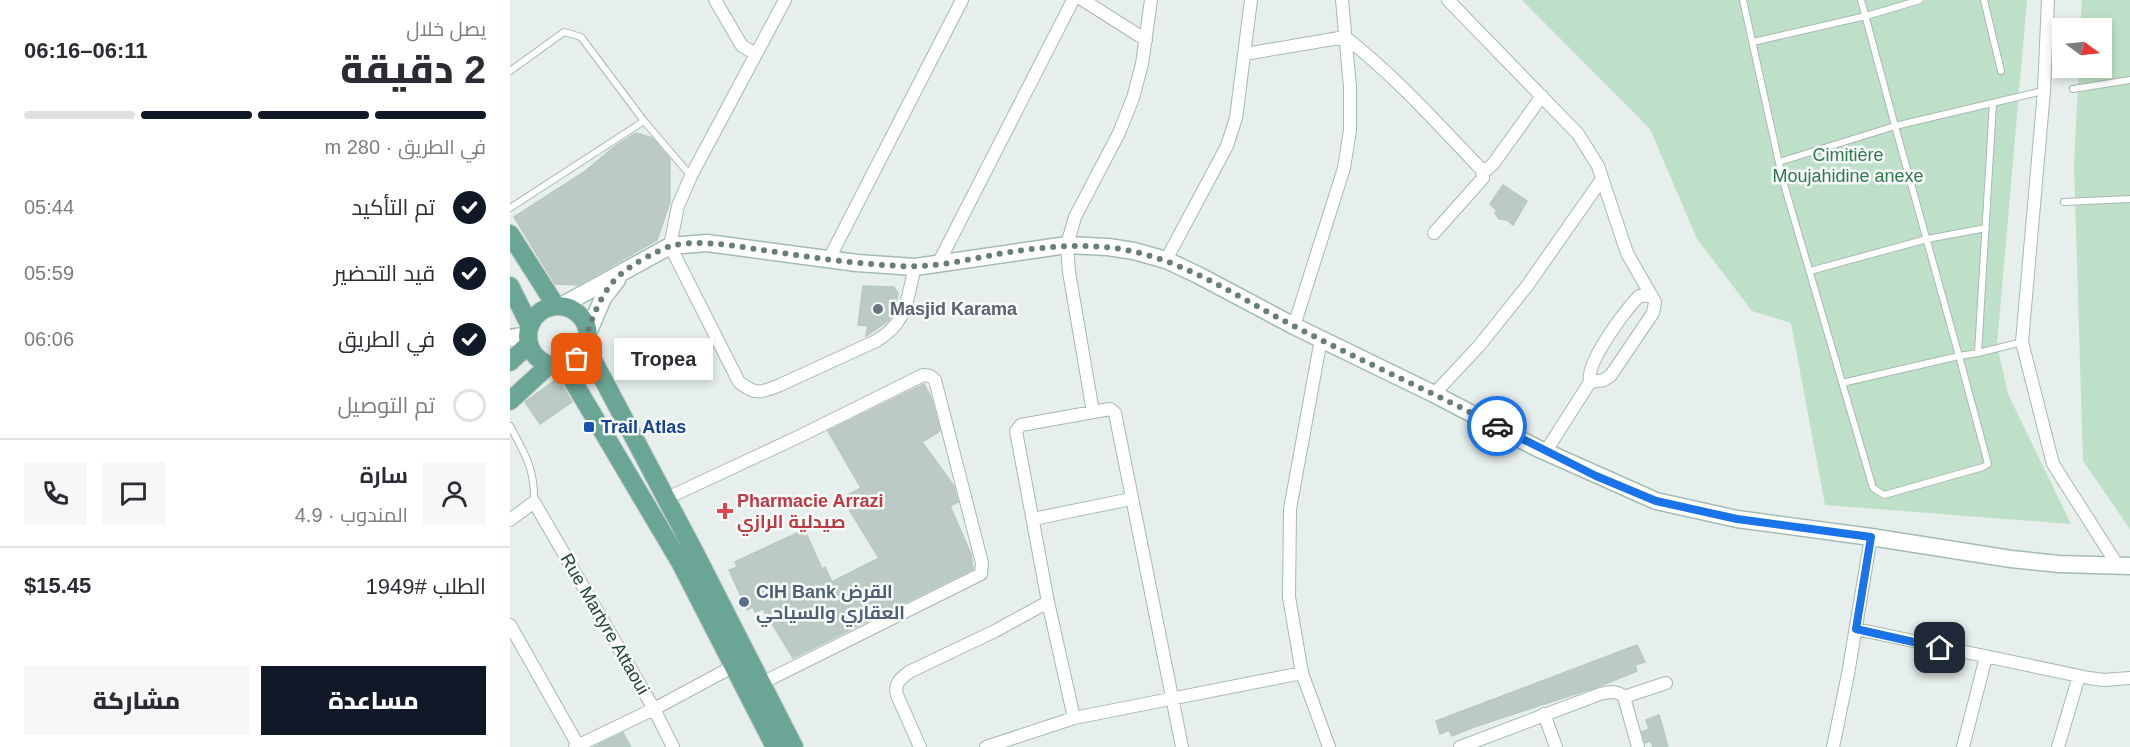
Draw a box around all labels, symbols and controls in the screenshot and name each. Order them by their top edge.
text: يصل خلال [406,18,486,40]
north arrow [2052,18,2112,78]
map controls [2052,18,2112,78]
text: 06:11–06:16 [24,38,148,63]
text: 2 دقيقة [340,48,486,91]
text: في الطريق · 280 m [325,136,486,158]
park label: Cimitière Moujahidine anexe [1772,145,1924,186]
icon: check [453,191,486,224]
text: تم التأكيد [352,195,435,220]
text: 05:44 [24,196,74,218]
icon: check [453,257,486,290]
text: قيد التحضير [334,261,435,286]
text: 05:59 [24,262,74,284]
place label: Masjid Karama [890,299,1018,319]
marker: Masjid Karama [871,302,885,316]
icon: check [453,323,486,356]
text: في الطريق [338,327,435,352]
text: 06:06 [24,328,74,350]
pin [551,333,602,384]
callout: Tropea [613,338,712,380]
icon: bag [560,342,593,375]
text: Tropea [631,348,696,370]
text: تم التوصيل [337,393,435,418]
courier [1467,396,1527,456]
icon: car [1481,410,1514,443]
place label: Trail Atlas [601,417,686,437]
marker: Trail Atlas [582,420,596,434]
button: phone [24,462,87,525]
button: chat [102,462,165,525]
button: person [423,462,486,525]
text: سارة [360,463,408,488]
place label: Pharmacie Arrazi صيدلية الرازي [737,491,883,536]
text: المندوب · 4.9 [295,504,408,526]
marker: Pharmacie Arrazi صيدلية الرازي [718,504,732,518]
street label: Rue Martyre Attaoui [557,550,653,698]
text: $15.45 [24,573,91,598]
text: الطلب #1949 [366,574,486,599]
place label: CIH Bank القرض العقاري والسياحي [756,582,905,628]
marker: CIH Bank القرض العقاري والسياحي [737,595,751,609]
pin [1914,622,1965,673]
icon: home [1923,631,1956,664]
button: مشاركة [24,666,249,735]
button: مساعدة [261,666,486,735]

